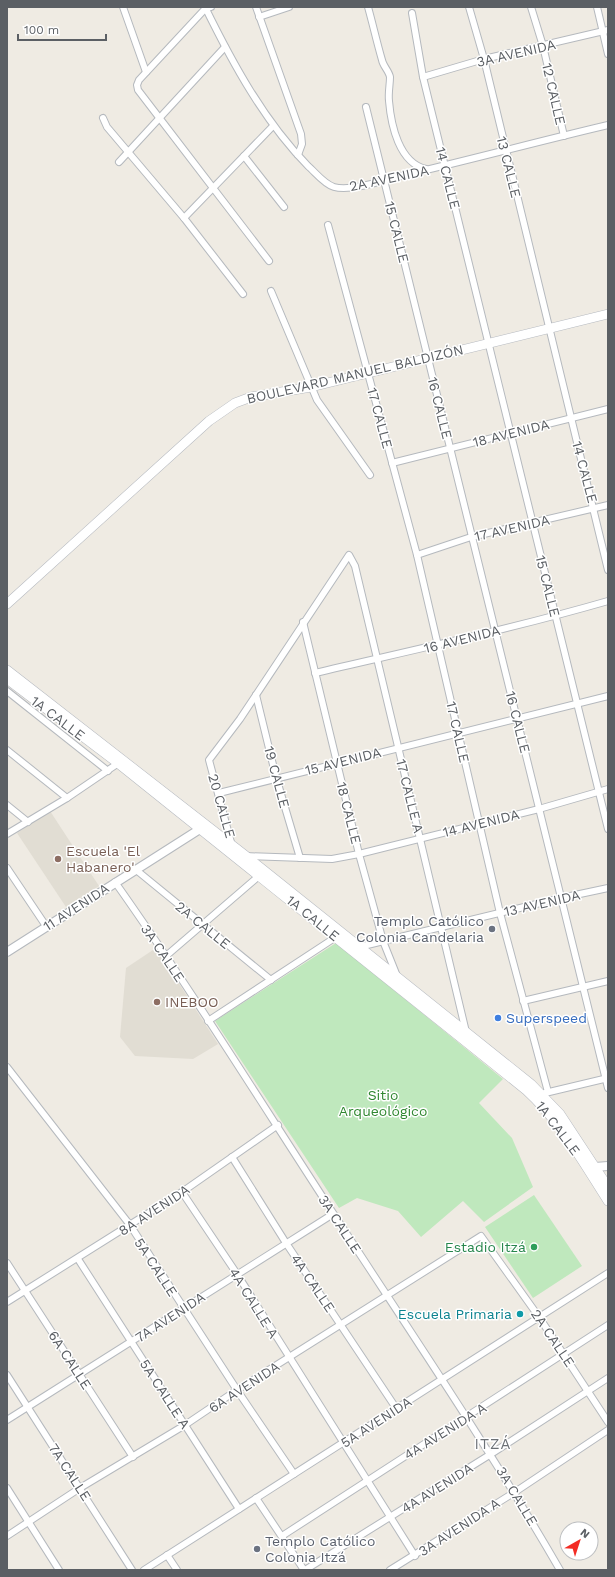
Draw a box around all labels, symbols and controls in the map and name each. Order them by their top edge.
scale bar [18,16,106,42]
text: 100 m [24,23,59,37]
street label: 3A AVENIDA [475,36,557,70]
street label: 12 CALLE [539,62,569,127]
street label: 13 CALLE [494,135,524,200]
street label: 14 CALLE [433,145,463,211]
street label: 2A AVENIDA [348,162,430,194]
street label: 15 CALLE [382,200,412,265]
street label: BOULEVARD MANUEL BALDIZÓN [245,341,465,407]
street label: 16 CALLE [425,375,455,441]
street label: 17 CALLE [364,386,396,450]
street label: 18 AVENIDA [471,416,551,450]
street label: 14 CALLE [569,439,601,505]
street label: 17 AVENIDA [473,512,551,544]
street label: 15 CALLE [533,554,563,619]
street label: 16 AVENIDA [422,622,502,656]
street label: 16 CALLE [503,689,533,755]
street label: 1A CALLE [28,693,88,744]
street label: 17 CALLE [443,700,473,764]
street label: 19 CALLE [261,744,293,810]
street label: 15 AVENIDA [303,744,383,778]
street label: 17 CALLE A [393,757,427,835]
street label: 20 CALLE [205,772,239,840]
street label: 18 CALLE [334,780,364,846]
street label: 14 AVENIDA [441,806,521,840]
place label: Escuela 'El Habanero' [66,843,141,875]
marker: Escuela 'El Habanero' [53,854,63,864]
street label: 11 AVENIDA [40,880,112,934]
street label: 13 AVENIDA [502,886,582,920]
street label: 1A CALLE [283,892,343,944]
street label: 2A CALLE [172,898,234,952]
place label: Templo Católico Colonia Candelaria [356,913,484,945]
street label: 3A CALLE [138,921,188,985]
marker: Templo Católico Colonia Candelaria [487,924,497,934]
place label: INEBOO [165,994,218,1010]
marker: INEBOO [152,997,162,1007]
place label: Superspeed [506,1010,587,1026]
marker: Superspeed [493,1013,503,1023]
park label: Sitio Arqueológico [339,1087,427,1119]
street label: 1A CALLE [533,1098,584,1158]
street label: 8A AVENIDA [116,1181,192,1239]
street label: 3A CALLE [315,1192,365,1256]
street label: 5A CALLE [131,1235,181,1299]
place label: Estadio Itzá [445,1239,526,1255]
marker: Estadio Itzá [529,1242,539,1252]
street label: 4A CALLE [288,1251,338,1315]
street label: 4A CALLE A [226,1265,282,1341]
street label: 7A AVENIDA [132,1289,208,1345]
place label: Escuela Primaria [398,1306,512,1322]
street label: 2A CALLE [528,1306,578,1370]
marker: Escuela Primaria [515,1309,525,1319]
street label: 6A CALLE [45,1328,95,1392]
street label: 5A CALLE A [137,1356,193,1432]
street label: 6A AVENIDA [206,1358,282,1416]
street label: 5A AVENIDA [338,1393,414,1451]
street label: 4A AVENIDA A [401,1399,489,1463]
district label: ITZÁ [475,1435,511,1453]
street label: 7A CALLE [46,1440,94,1504]
street label: 4A AVENIDA [398,1460,476,1516]
street label: 3A CALLE [493,1464,541,1529]
street label: 3A AVENIDA A [415,1495,503,1559]
north arrow [559,1521,599,1561]
text: N [578,1526,592,1541]
place label: Templo Católico Colonia Itzá [265,1533,375,1565]
marker: Templo Católico Colonia Itzá [252,1544,262,1554]

